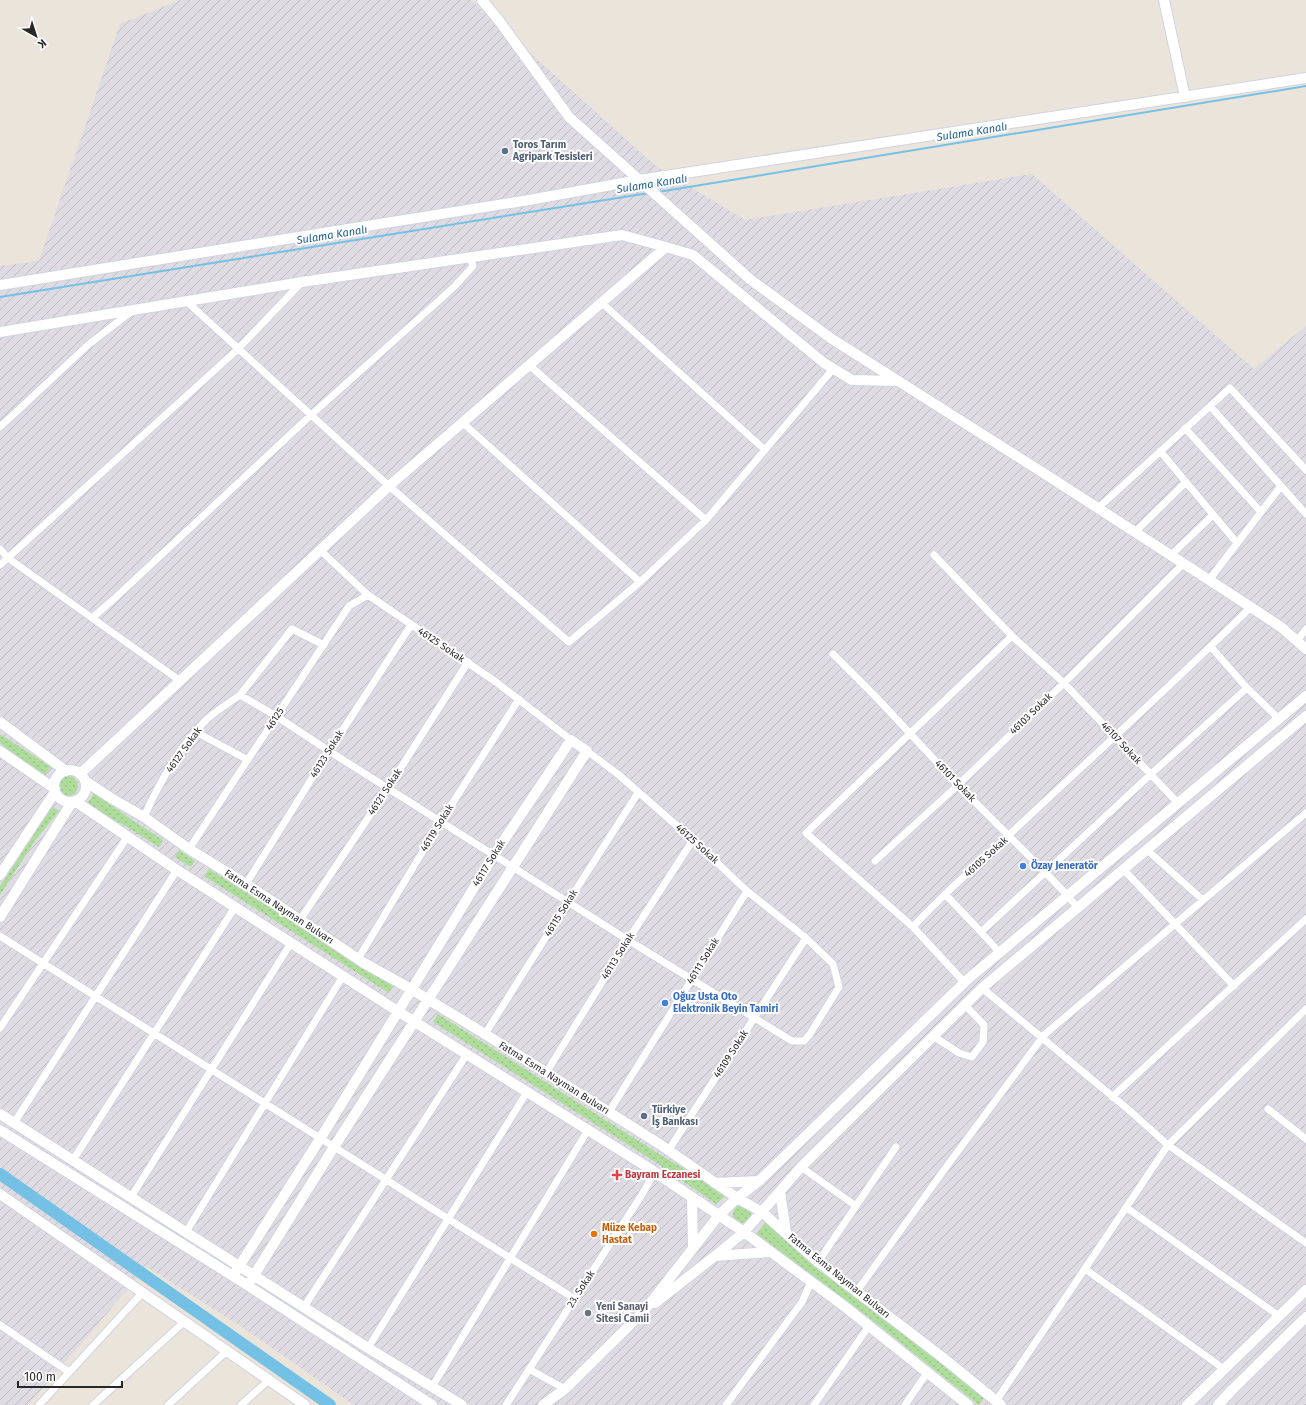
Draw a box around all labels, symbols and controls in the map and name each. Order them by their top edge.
north arrow [16,16,56,56]
text: K [34,36,49,51]
water label: Sulama Kanalı [935,120,1008,144]
place label: Toros Tarım Agripark Tesisleri [512,139,593,163]
marker: Toros Tarım Agripark Tesisleri [500,146,510,156]
water label: Sulama Kanalı [615,172,688,196]
water label: Sulama Kanalı [295,223,368,247]
street label: 46125 Sokak [415,625,467,666]
street label: 46103 Sokak [1007,690,1055,737]
street label: 46125 [263,705,287,733]
street label: 46107 Sokak [1098,719,1144,767]
street label: 46127 Sokak [163,724,205,775]
street label: 46123 Sokak [308,727,347,780]
street label: 46101 Sokak [932,758,979,805]
street label: 46121 Sokak [366,766,405,817]
street label: 46119 Sokak [418,801,457,854]
street label: 46125 Sokak [673,822,722,867]
street label: 46105 Sokak [962,834,1011,880]
street label: 46117 Sokak [470,837,508,888]
place label: Özay Jeneratör [1031,859,1099,872]
marker: Özay Jeneratör [1018,861,1028,871]
street label: Fatma Esma Nayman Bulvarı [222,867,336,947]
street label: 46115 Sokak [542,887,581,939]
street label: 46113 Sokak [599,930,638,982]
street label: 46111 Sokak [684,935,722,986]
place label: Oğuz Usta Oto Elektronik Beyin Tamiri [673,991,778,1015]
marker: Oğuz Usta Oto Elektronik Beyin Tamiri [660,998,670,1008]
street label: 46109 Sokak [711,1027,751,1080]
street label: Fatma Esma Nayman Bulvarı [497,1039,611,1117]
place label: Türkiye İş Bankası [652,1104,698,1128]
marker: Türkiye İş Bankası [639,1111,649,1121]
place label: Bayram Eczanesi [625,1169,701,1181]
marker: Bayram Eczanesi [612,1170,622,1180]
place label: Müze Kebap Hastat [602,1222,657,1246]
marker: Müze Kebap Hastat [589,1229,599,1239]
street label: Fatma Esma Nayman Bulvarı [786,1231,892,1321]
street label: 23. Sokak [565,1267,598,1310]
place label: Yeni Sanayi Sitesi Camii [595,1301,649,1325]
marker: Yeni Sanayi Sitesi Camii [583,1308,593,1318]
scale bar [18,1363,122,1389]
text: 100 m [24,1370,56,1384]

